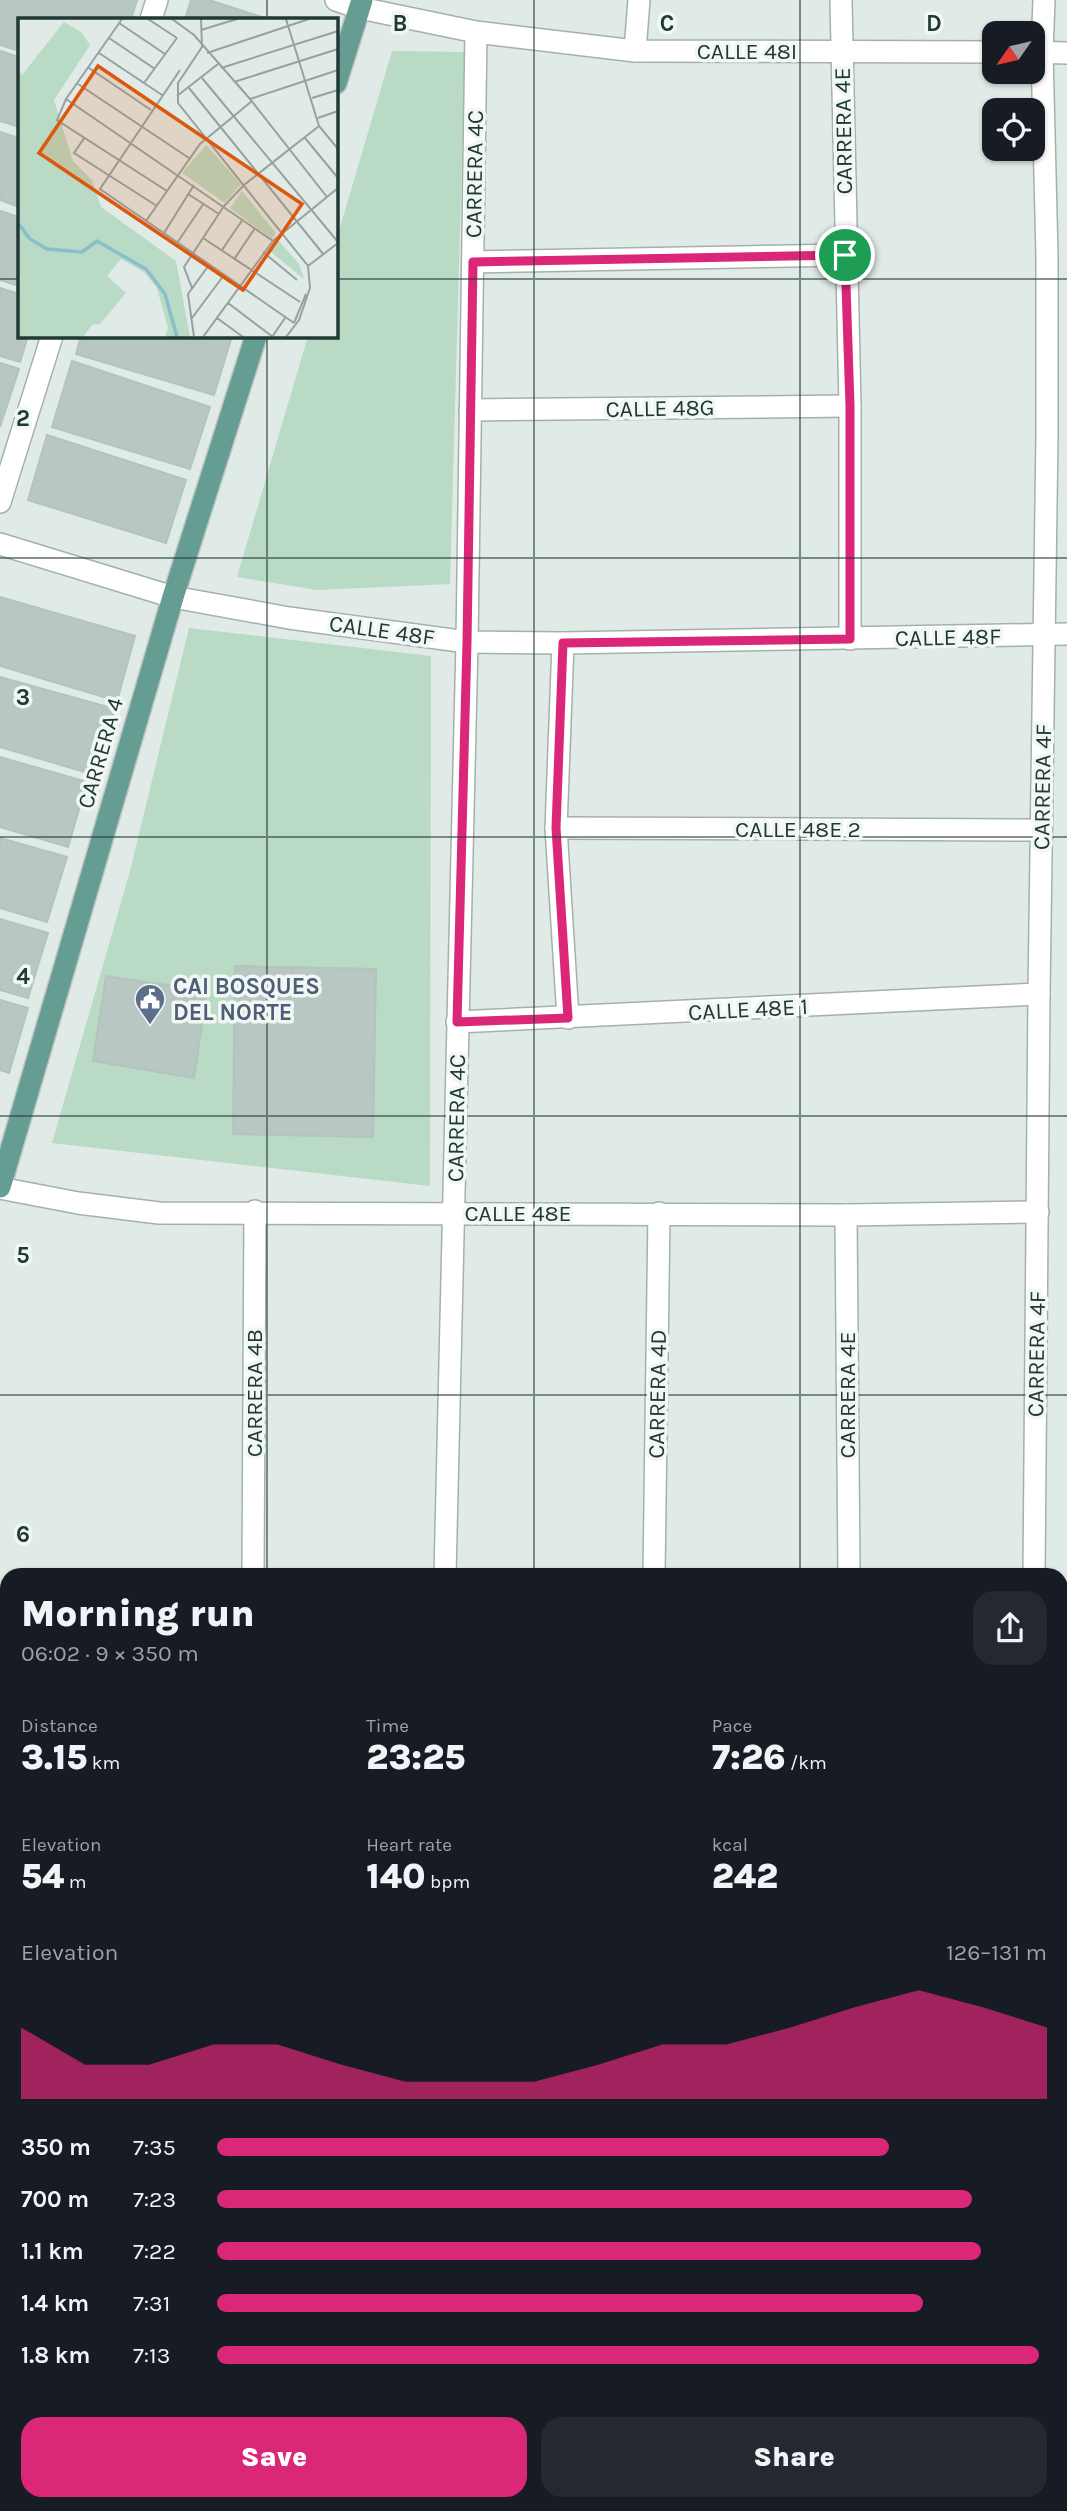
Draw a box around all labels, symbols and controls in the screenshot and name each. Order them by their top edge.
text: B [393,10,407,37]
text: C [660,10,674,37]
text: D [926,10,942,37]
inset map [18,18,338,338]
north arrow [982,21,1045,84]
map controls [982,21,1045,161]
street label: CALLE 48I [697,38,797,65]
street label: CARRERA 4E [829,67,858,195]
button: locate [982,98,1045,161]
street label: CARRERA 4C [460,110,489,238]
pin [815,225,875,285]
icon: arrive [826,236,864,274]
street label: CALLE 48G [605,394,715,423]
text: 2 [16,405,30,432]
street label: CALLE 48F [327,610,436,651]
street label: CALLE 48F [895,623,1001,652]
text: 3 [16,684,30,711]
street label: CARRERA 4 [72,694,129,812]
street label: CARRERA 4F [1028,724,1057,850]
street label: CALLE 48E 2 [735,816,861,843]
text: 4 [16,963,30,990]
place label: CAI BOSQUES DEL NORTE [173,973,320,1026]
public building icon: CAI BOSQUES DEL NORTE [133,982,167,1026]
street label: CALLE 48E 1 [687,993,809,1026]
street label: CARRERA 4C [442,1054,471,1182]
street label: CALLE 48E [464,1200,572,1227]
text: 5 [16,1242,30,1269]
street label: CARRERA 4F [1022,1291,1051,1417]
street label: CARRERA 4B [241,1329,268,1457]
street label: CARRERA 4D [643,1329,672,1459]
street label: CARRERA 4E [834,1332,861,1458]
text: 6 [16,1521,30,1548]
text: Morning run [21,1591,255,1636]
button: share [973,1591,1047,1665]
text: 06:02 · 9 × 350 m [21,1640,199,1667]
text: Distance [21,1715,98,1737]
text: Time [366,1715,409,1737]
text: Pace [712,1715,752,1737]
text: 3.15 [21,1737,87,1778]
text: 23:25 [366,1737,465,1778]
text: 7:26 [712,1737,786,1778]
text: km [87,1752,120,1774]
text: /km [786,1752,827,1774]
text: Elevation [21,1834,101,1856]
text: Heart rate [366,1834,452,1856]
text: kcal [712,1834,748,1856]
text: 54 [21,1856,64,1897]
text: 140 [366,1856,426,1897]
text: 242 [712,1856,778,1897]
text: m [64,1871,87,1893]
text: bpm [426,1871,470,1893]
text: Elevation [21,1939,118,1966]
text: 126–131 m [946,1939,1047,1966]
text: 350 m [21,2134,91,2161]
text: 7:35 [133,2134,176,2161]
text: 700 m [21,2186,89,2213]
text: 7:23 [133,2186,176,2213]
text: 1.1 km [21,2238,84,2265]
text: 7:22 [133,2238,176,2265]
text: 1.4 km [21,2290,89,2317]
text: 7:31 [133,2290,170,2317]
text: 1.8 km [21,2342,90,2369]
text: 7:13 [133,2342,170,2369]
button: Save [21,2417,527,2497]
button: Share [541,2417,1047,2497]

